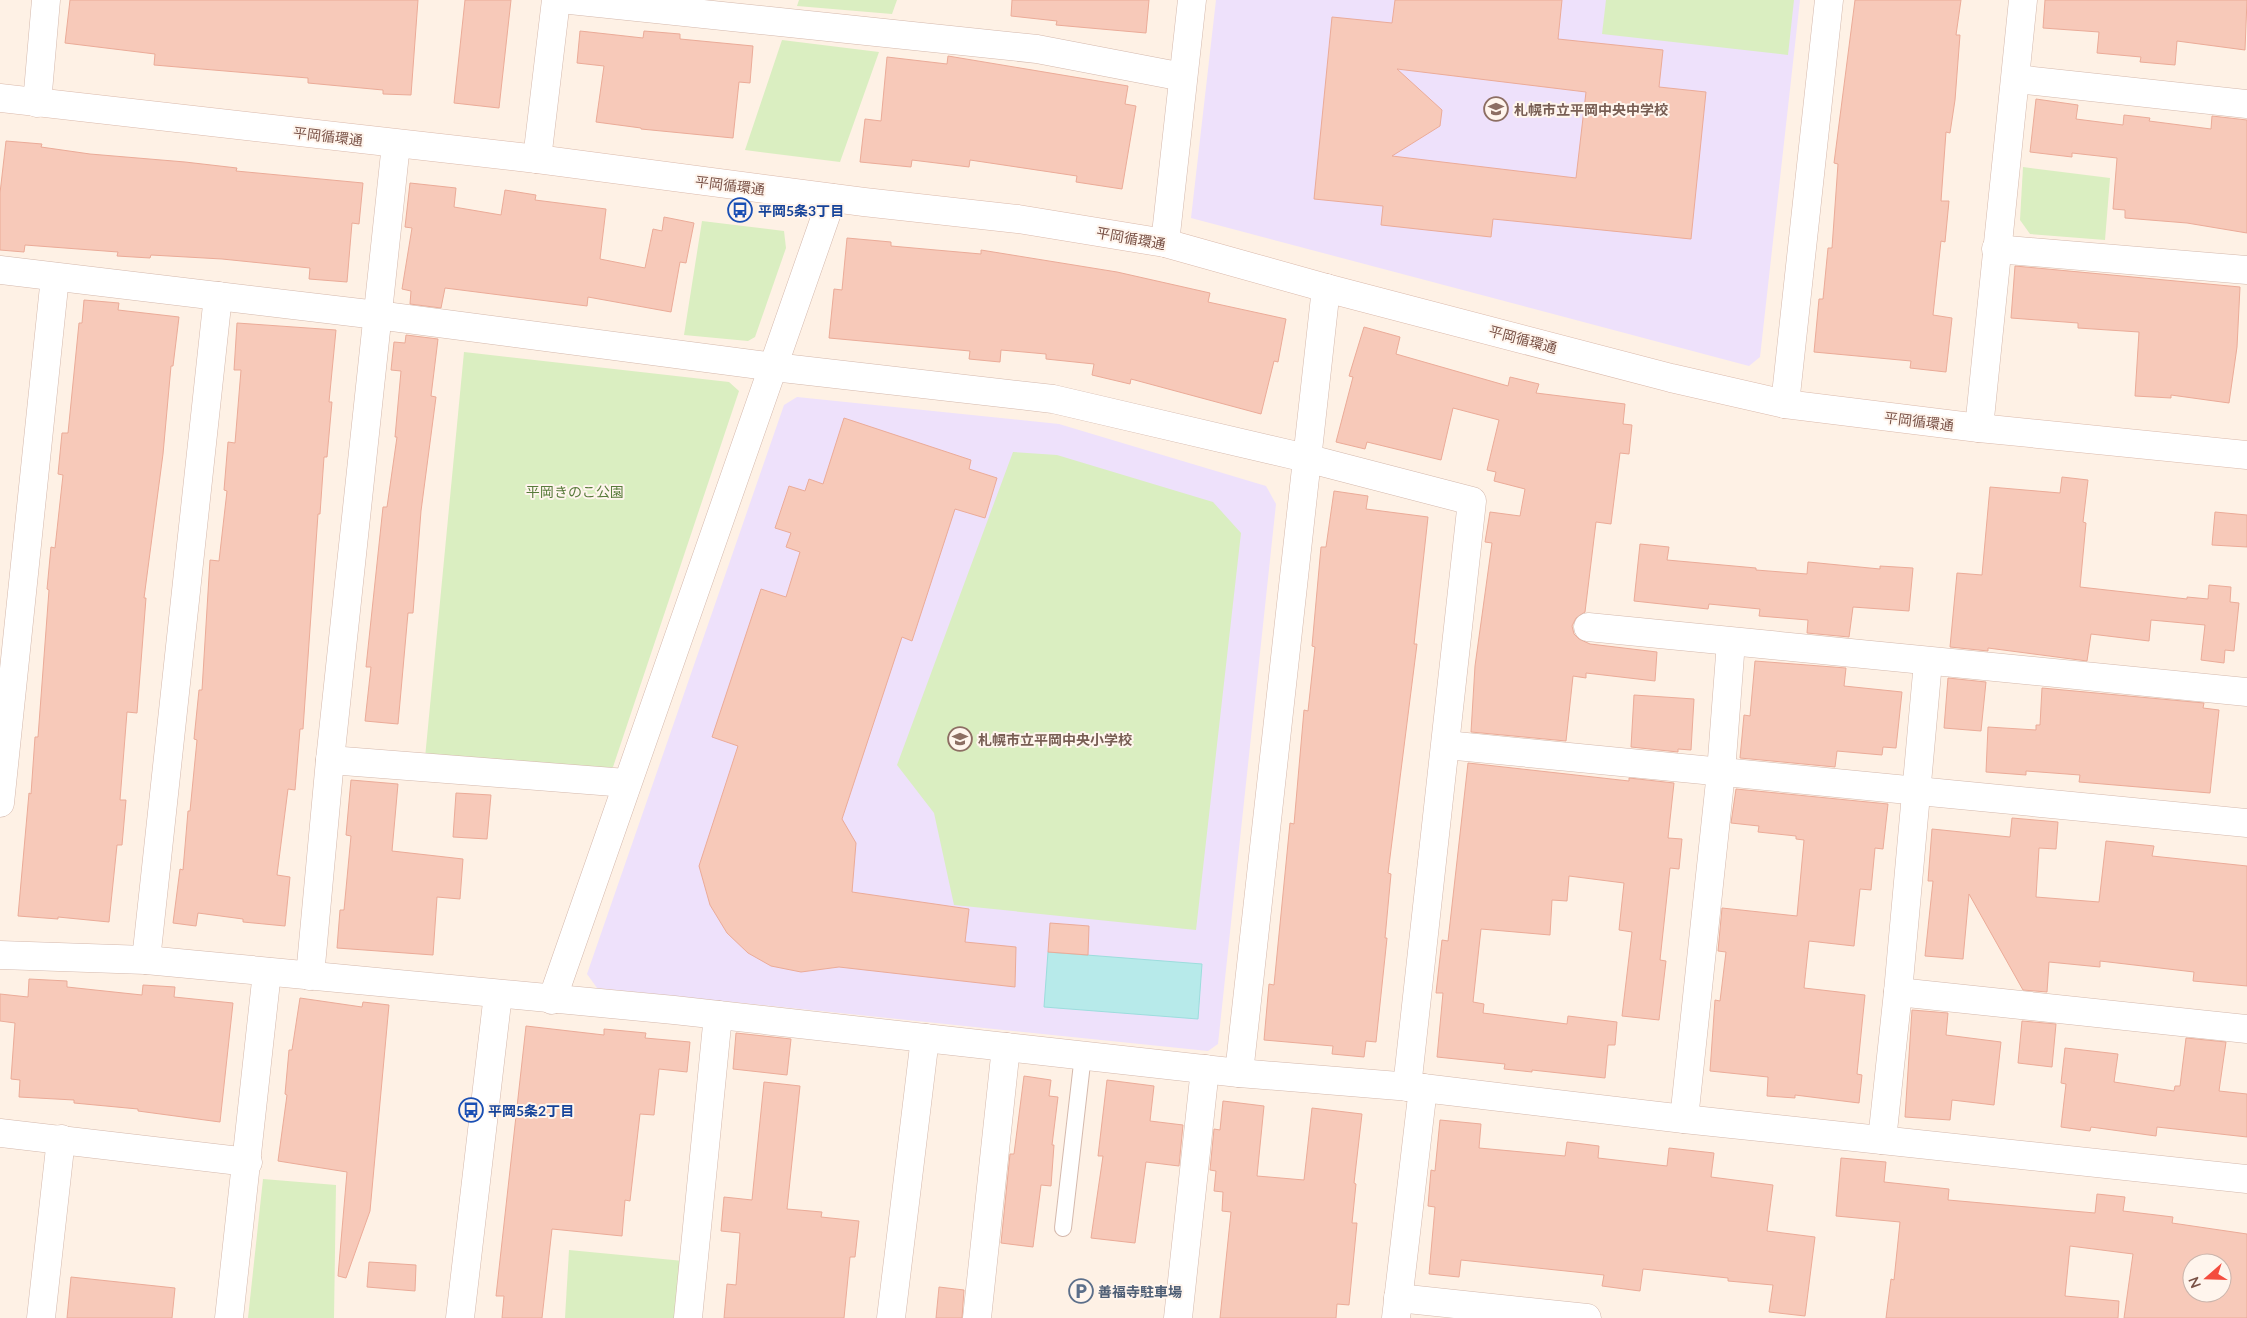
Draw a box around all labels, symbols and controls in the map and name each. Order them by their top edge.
school or university icon: 札幌市立平岡中央中学校 [1483,96,1509,122]
place label: 札幌市立平岡中央中学校 [1514,101,1668,118]
street label: 平岡循環通 [292,123,364,149]
street label: 平岡循環通 [694,172,766,198]
bus stop icon: 平岡5条3丁目 [727,197,753,223]
place label: 平岡5条3丁目 [758,202,844,219]
street label: 平岡循環通 [1095,224,1167,252]
street label: 平岡循環通 [1487,322,1559,356]
street label: 平岡循環通 [1883,408,1955,434]
park label: 平岡きのこ公園 [526,483,624,500]
school or university icon: 札幌市立平岡中央小学校 [947,726,973,752]
place label: 札幌市立平岡中央小学校 [978,731,1132,748]
bus stop icon: 平岡5条2丁目 [458,1097,484,1123]
place label: 平岡5条2丁目 [488,1102,574,1119]
north arrow [2182,1253,2232,1303]
text: N [2184,1275,2204,1291]
parking icon: 善福寺駐車場 [1068,1278,1094,1304]
place label: 善福寺駐車場 [1098,1283,1182,1300]

